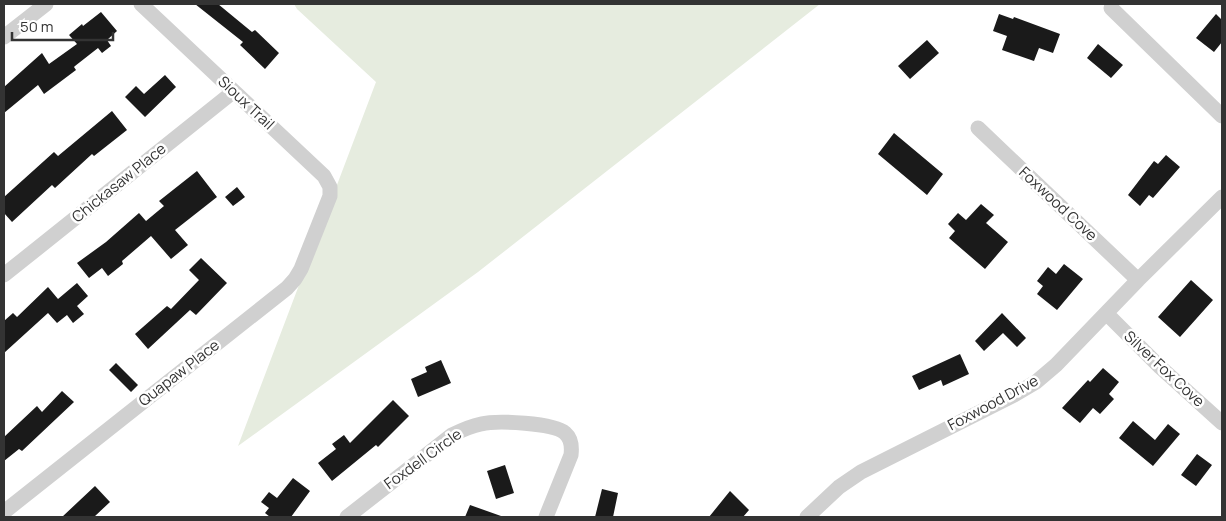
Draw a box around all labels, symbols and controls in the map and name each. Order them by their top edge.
scale bar [12,10,114,42]
text: 50 m [20,16,54,37]
street label: Sioux Trail [214,71,279,134]
street label: Chickasaw Place [67,138,170,227]
street label: Foxwood Cove [1015,162,1102,246]
street label: Silver Fox Cove [1119,326,1209,412]
street label: Quapaw Place [134,334,224,411]
street label: Foxwood Drive [944,370,1042,435]
street label: Foxdell Circle [380,423,466,494]

